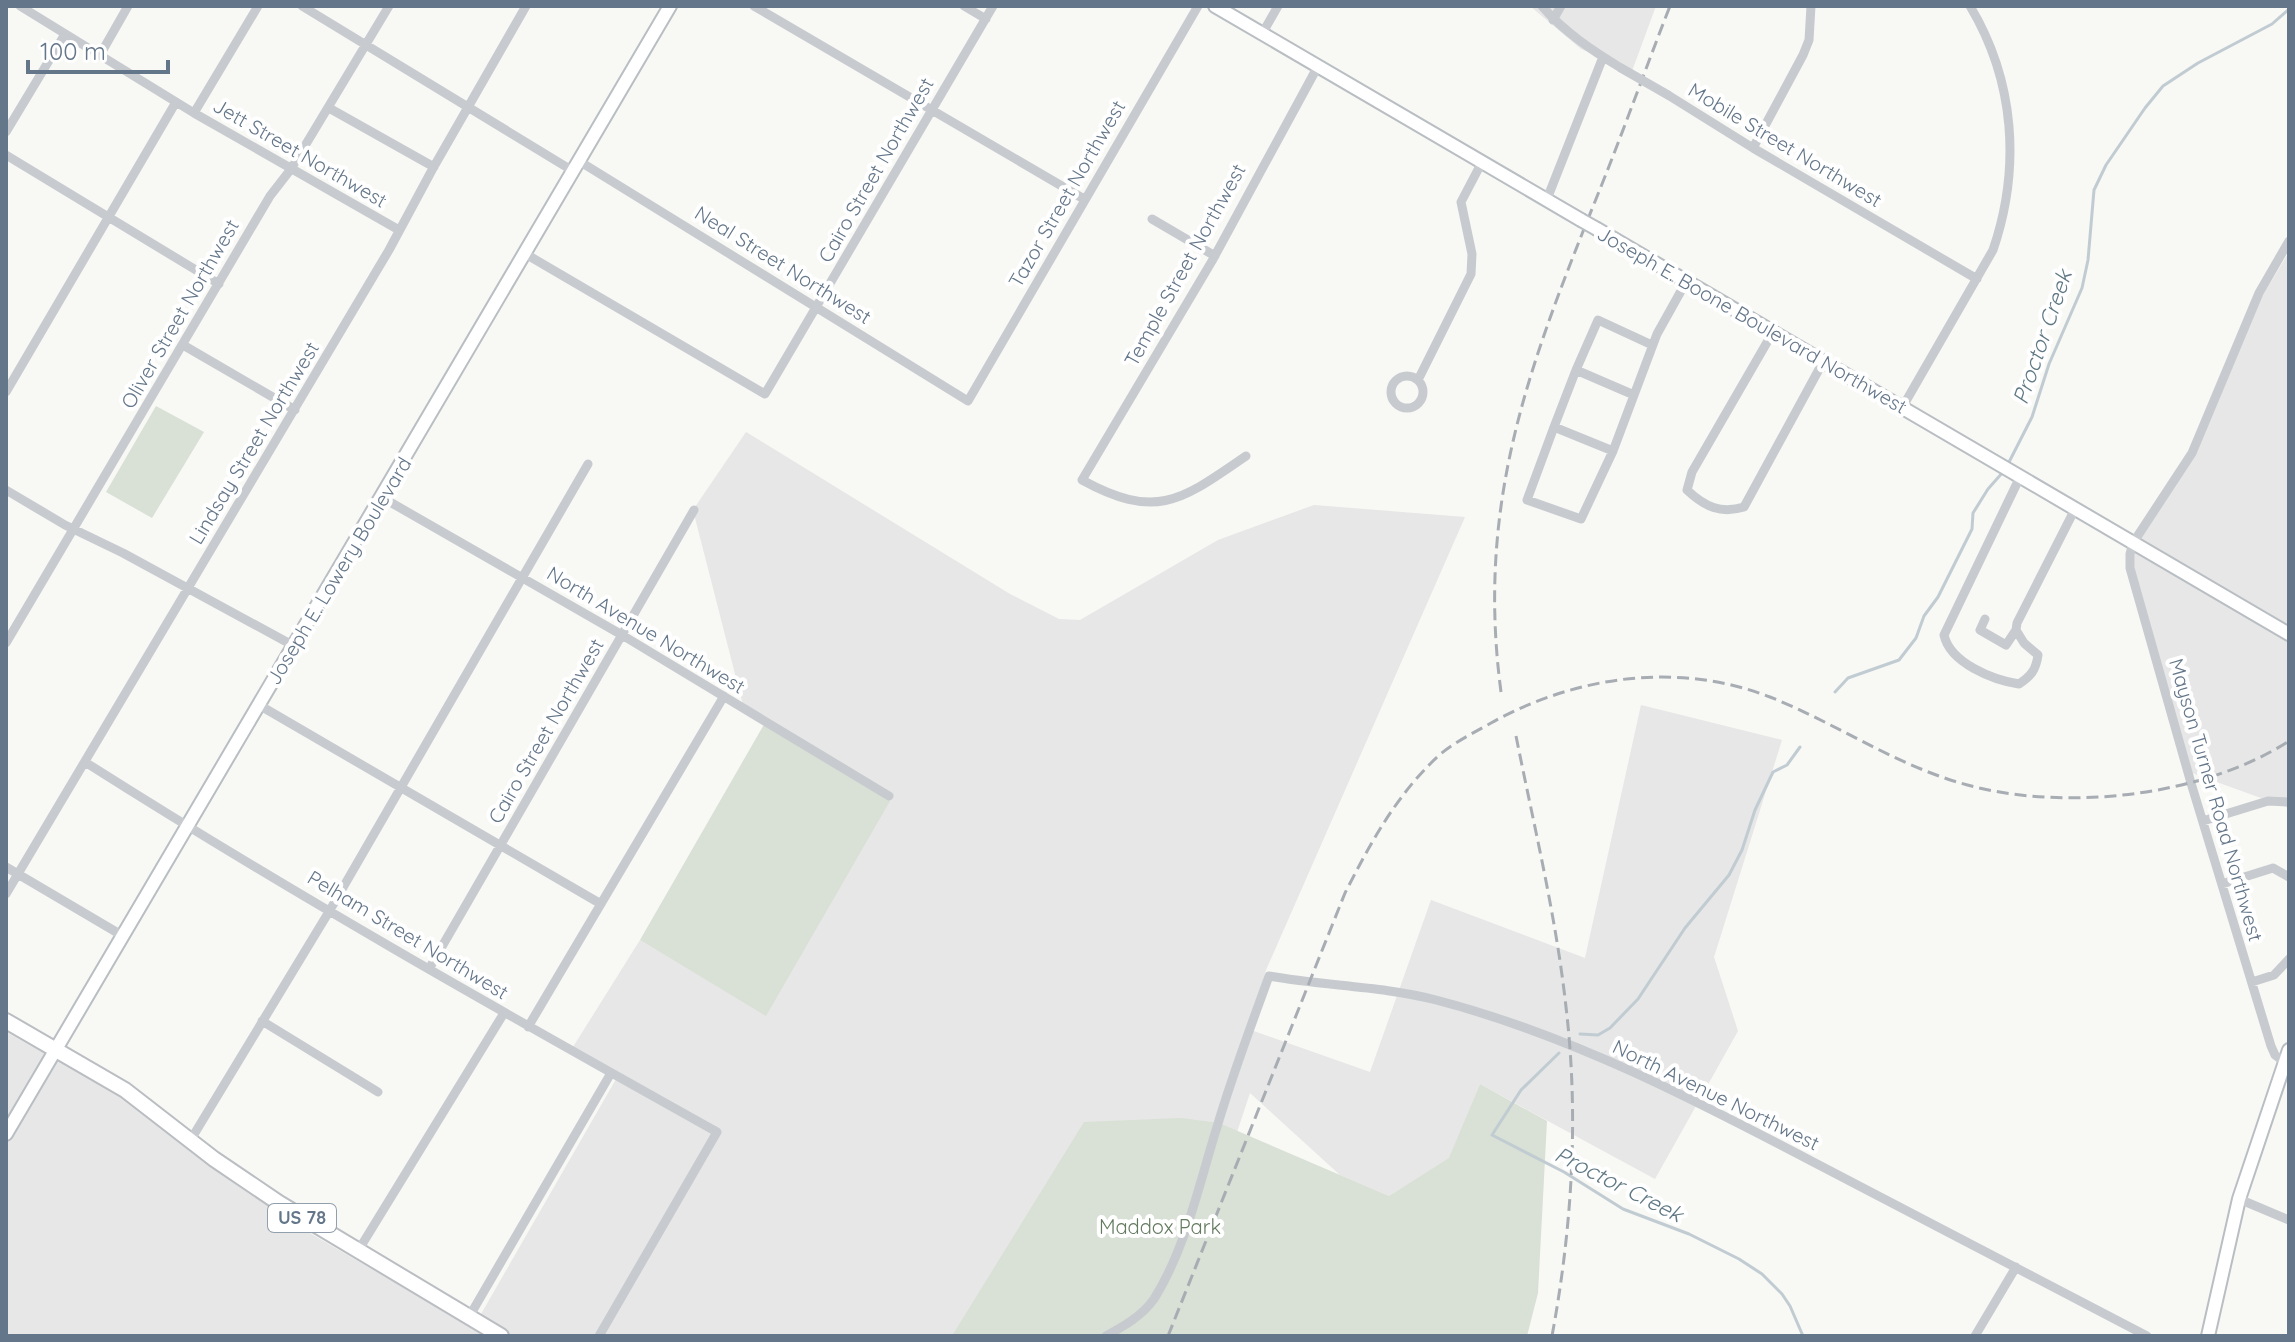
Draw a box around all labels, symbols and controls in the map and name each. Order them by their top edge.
scale bar [28,24,168,74]
text: 100 m [40,36,106,66]
street label: Cairo Street Northwest [812,73,939,267]
street label: Mobile Street Northwest [1684,77,1887,212]
street label: Jett Street Northwest [209,93,392,213]
street label: Tazor Street Northwest [1003,96,1130,292]
street label: Temple Street Northwest [1118,159,1251,370]
street label: Neal Street Northwest [690,200,876,329]
street label: Oliver Street Northwest [115,215,244,413]
street label: Joseph E. Boone Boulevard Northwest [1593,220,1912,419]
water label: Proctor Creek [2006,264,2079,408]
street label: Lindsay Street Northwest [183,337,324,549]
street label: Joseph E. Lowery Boulevard [261,452,417,689]
street label: North Avenue Northwest [543,560,750,699]
street label: Cairo Street Northwest [482,634,609,828]
street label: Mayson Turner Road Northwest [2164,656,2269,944]
street label: Pelham Street Northwest [303,865,513,1005]
street label: North Avenue Northwest [1609,1034,1824,1156]
water label: Proctor Creek [1550,1140,1690,1229]
road number: US 78 [268,1204,336,1232]
park label: Maddox Park [1099,1214,1221,1239]

